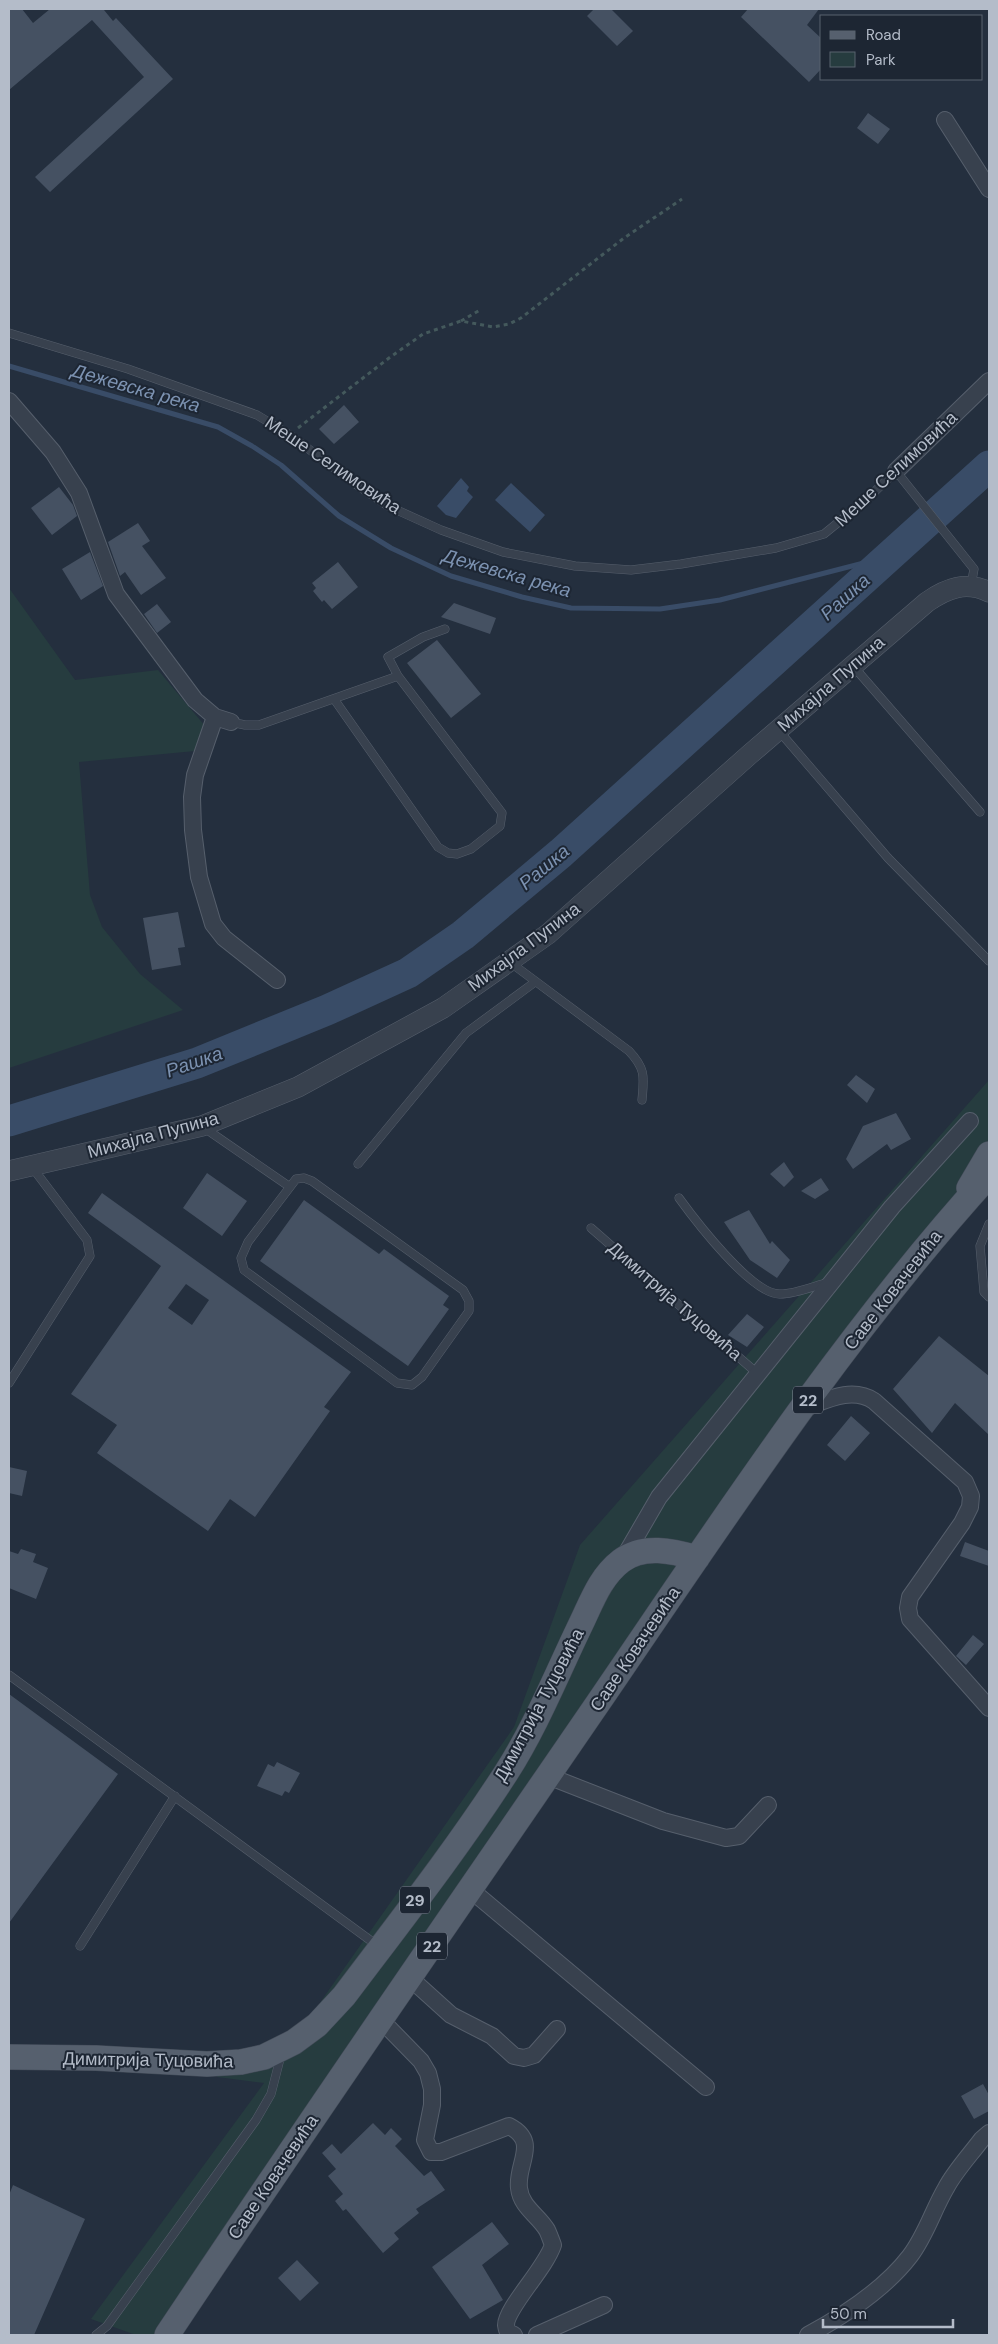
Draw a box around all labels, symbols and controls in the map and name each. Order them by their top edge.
legend [820,15,983,80]
text: Road [866,25,901,45]
text: Park [866,50,896,70]
water label: Дежевска река [67,357,203,418]
street label: Меше Селимовића [830,405,963,532]
street label: Меше Селимовића [260,410,407,520]
water label: Дежевска река [438,542,574,603]
water label: Рашка [815,568,875,626]
street label: Михајла Пупина [772,630,891,737]
water label: Рашка [514,839,574,895]
street label: Михајла Пупина [463,896,586,997]
water label: Рашка [162,1041,226,1083]
street label: Михајла Пупина [85,1106,222,1164]
street label: Саве Ковачевића [839,1224,948,1355]
street label: Димитрија Туцовића [603,1236,748,1367]
road number: 22 [793,1386,823,1414]
street label: Саве Ковачевића [584,1581,686,1716]
street label: Димитрија Туцовића [488,1623,590,1786]
road number: 29 [400,1886,430,1914]
road number: 22 [417,1932,447,1960]
street label: Димитрија Туцовића [63,2047,234,2074]
street label: Саве Ковачевића [222,2109,324,2244]
scale bar [823,2296,953,2328]
text: 50 m [830,2304,867,2324]

